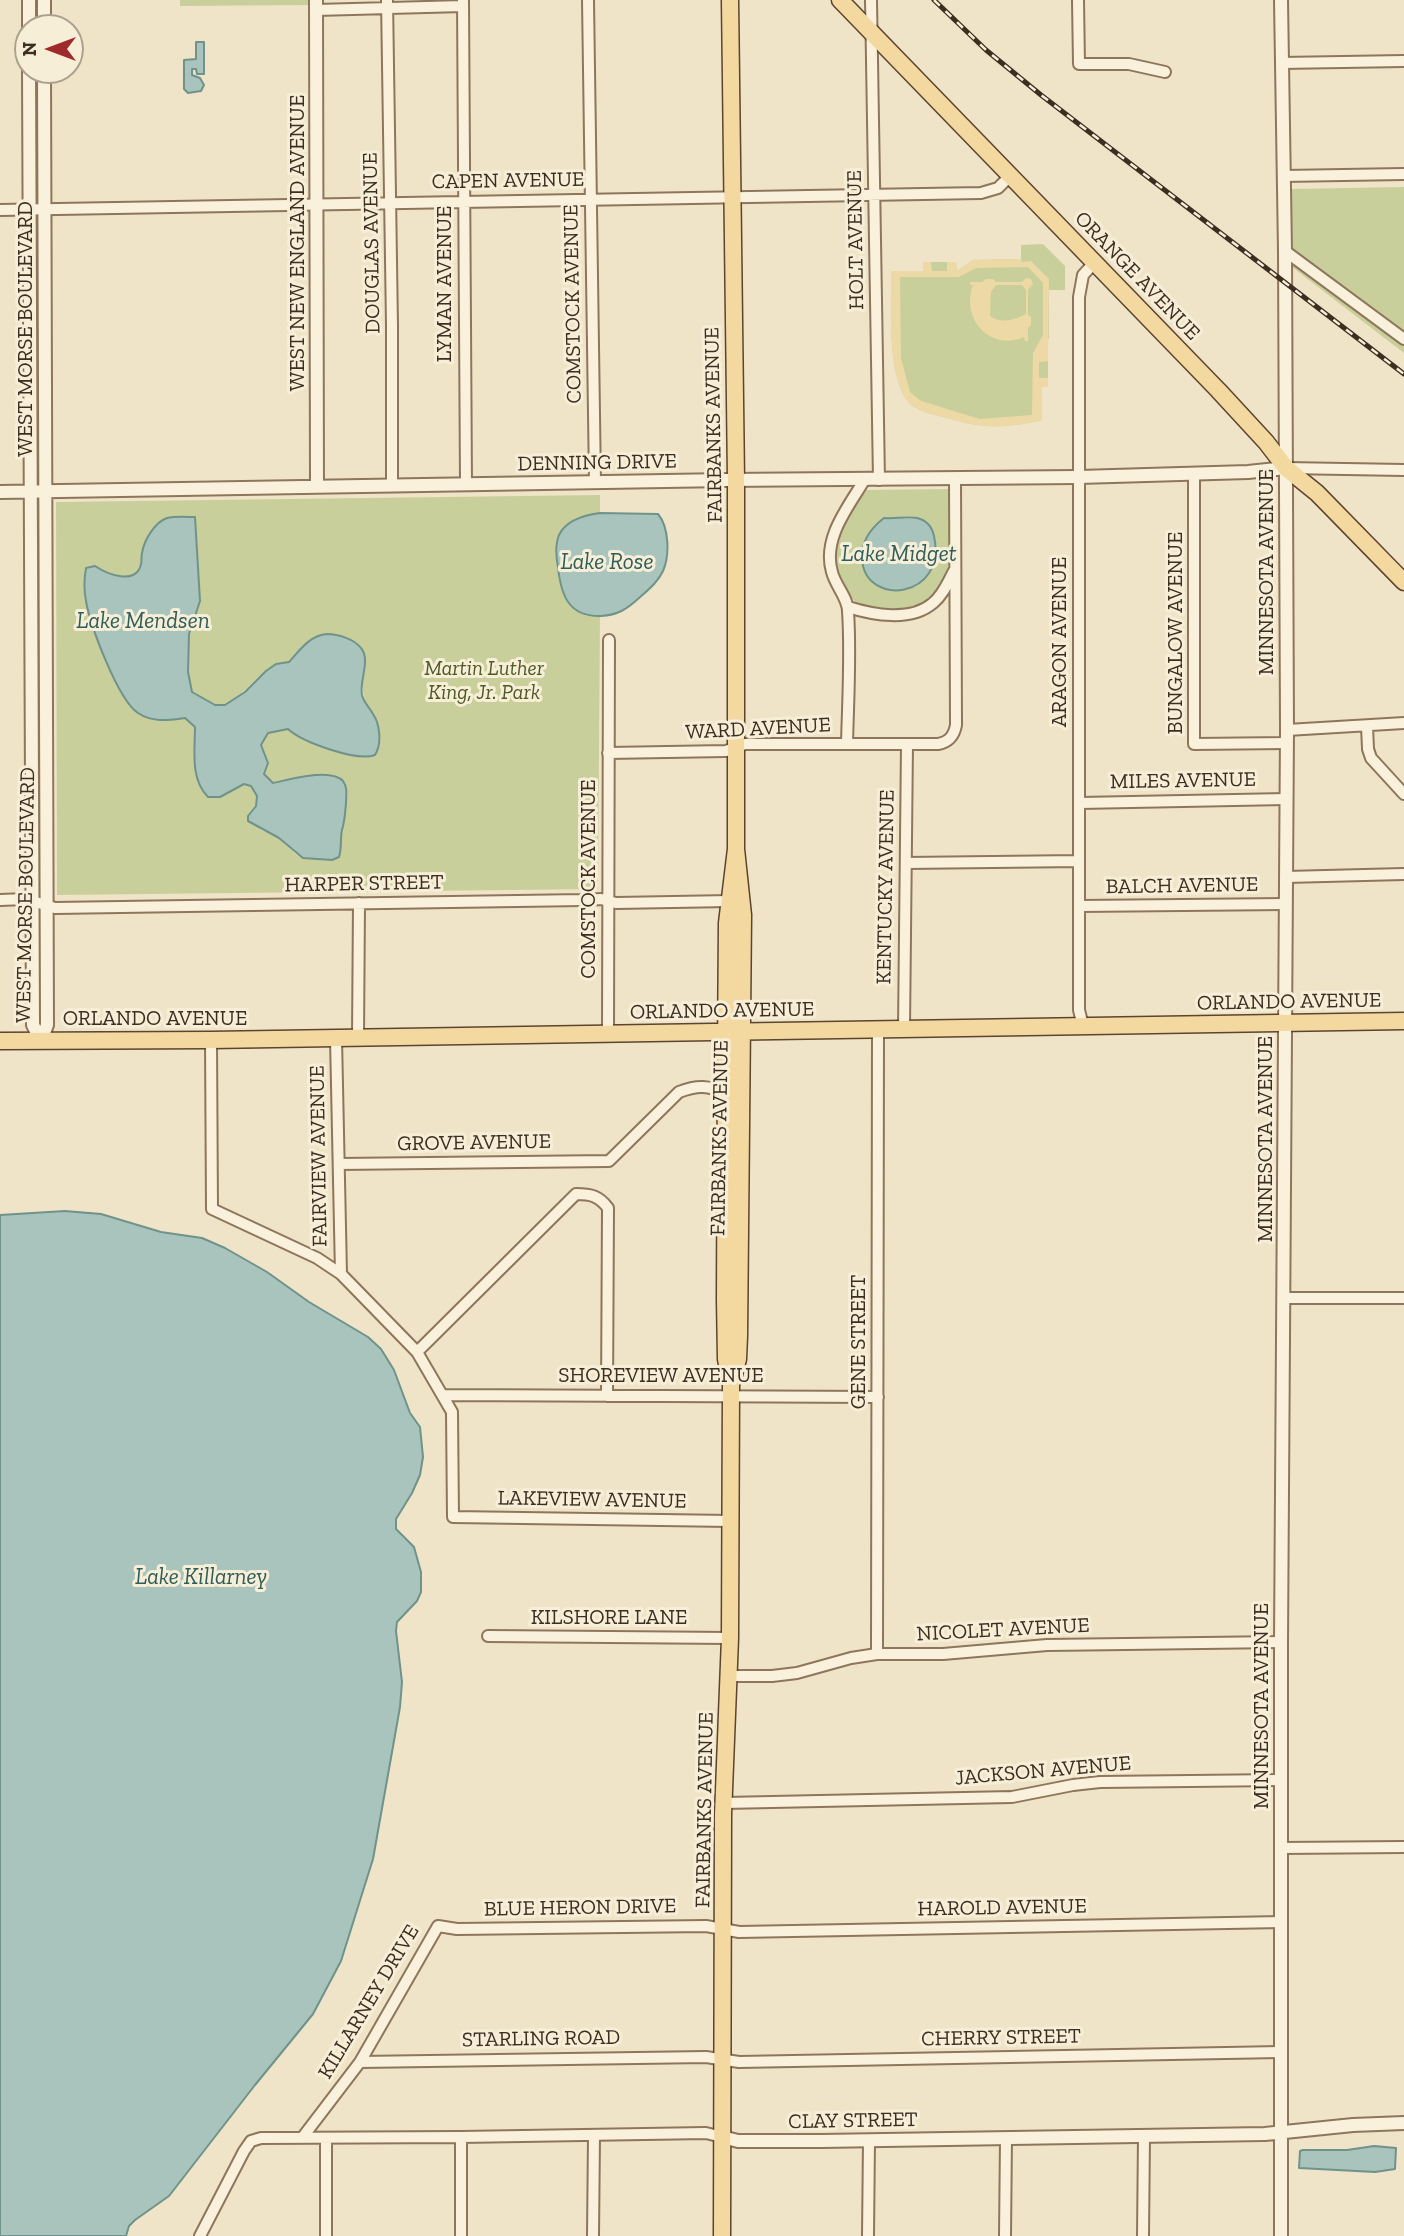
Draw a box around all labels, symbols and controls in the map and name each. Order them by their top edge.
north arrow [14,14,84,84]
text: N [18,42,41,56]
street label: WEST NEW ENGLAND AVENUE [285,95,311,391]
street label: DOUGLAS AVENUE [358,152,386,334]
street label: CAPEN AVENUE [431,167,585,195]
street label: HOLT AVENUE [842,170,870,310]
street label: WEST MORSE BOULEVARD [13,201,39,457]
street label: COMSTOCK AVENUE [559,204,587,404]
street label: LYMAN AVENUE [432,206,458,362]
street label: ORANGE AVENUE [1069,206,1205,346]
street label: FAIRBANKS AVENUE [700,327,728,523]
street label: DENNING DRIVE [517,449,677,477]
street label: MINNESOTA AVENUE [1254,469,1280,675]
street label: BUNGALOW AVENUE [1163,532,1189,734]
water label: Lake Midget [841,540,957,568]
water label: Lake Rose [560,548,654,576]
street label: ARAGON AVENUE [1047,557,1073,727]
water label: Lake Mendsen [76,607,210,635]
park label: Martin Luther King, Jr. Park [424,656,544,706]
street label: WARD AVENUE [685,713,831,745]
street label: WEST MORSE BOULEVARD [11,767,41,1023]
street label: MILES AVENUE [1110,767,1256,795]
street label: COMSTOCK AVENUE [576,779,602,979]
street label: KENTUCKY AVENUE [872,789,900,985]
street label: HARPER STREET [284,870,444,898]
street label: BALCH AVENUE [1105,872,1259,900]
street label: ORLANDO AVENUE [1197,988,1381,1016]
street label: ORLANDO AVENUE [630,997,814,1025]
street label: ORLANDO AVENUE [63,1006,247,1032]
street label: MINNESOTA AVENUE [1253,1036,1279,1242]
street label: FAIRBANKS AVENUE [706,1040,734,1236]
street label: FAIRVIEW AVENUE [305,1065,333,1247]
street label: GROVE AVENUE [397,1129,551,1157]
street label: GENE STREET [846,1275,872,1409]
street label: SHOREVIEW AVENUE [558,1363,764,1389]
street label: LAKEVIEW AVENUE [497,1486,687,1514]
water label: Lake Killarney [135,1563,267,1591]
street label: MINNESOTA AVENUE [1249,1603,1275,1809]
street label: KILSHORE LANE [531,1605,687,1631]
street label: NICOLET AVENUE [916,1613,1090,1647]
street label: FAIRBANKS AVENUE [691,1712,719,1908]
street label: JACKSON AVENUE [954,1751,1132,1791]
street label: BLUE HERON DRIVE [484,1894,676,1922]
street label: HAROLD AVENUE [917,1894,1087,1922]
street label: KILLARNEY DRIVE [313,1920,425,2084]
street label: CHERRY STREET [921,2024,1081,2052]
street label: STARLING ROAD [462,2025,620,2053]
street label: CLAY STREET [788,2107,918,2135]

